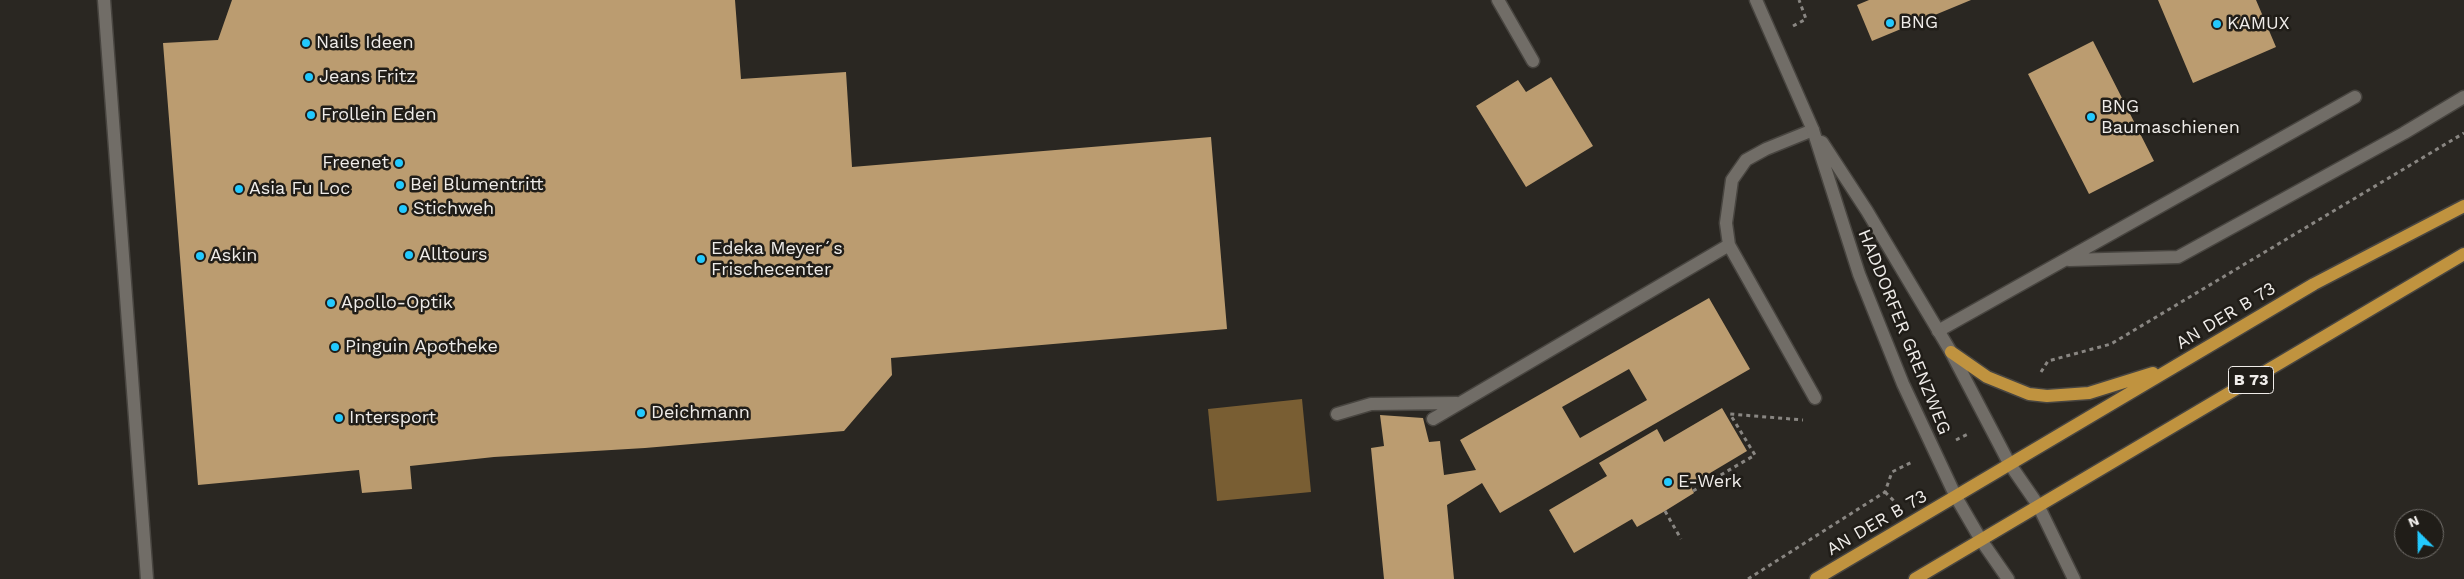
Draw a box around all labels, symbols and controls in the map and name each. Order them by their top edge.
place label: BNG [1900,12,1938,34]
place label: KAMUX [2227,13,2290,35]
marker: BNG [1884,17,1896,29]
marker: KAMUX [2211,18,2223,30]
place label: Nails Ideen [316,32,414,54]
marker: Nails Ideen [300,37,312,49]
place label: Jeans Fritz [319,66,416,88]
marker: Jeans Fritz [303,71,315,83]
place label: BNG Baumaschienen [2101,96,2240,138]
place label: Frollein Eden [321,104,437,126]
marker: Frollein Eden [305,109,317,121]
marker: BNG Baumaschienen [2085,111,2097,123]
place label: Freenet [322,152,389,174]
marker: Freenet [393,157,405,169]
place label: Bei Blumentritt [410,174,544,196]
place label: Asia Fu Loc [249,178,350,200]
marker: Bei Blumentritt [394,179,406,191]
marker: Asia Fu Loc [233,183,245,195]
place label: Stichweh [413,198,494,220]
marker: Stichweh [397,203,409,215]
street label: HADDORFER GRENZWEG [1853,226,1955,438]
place label: Edeka Meyer´s Frischecenter [711,238,843,280]
place label: Alltours [419,244,487,266]
place label: Askin [210,245,257,267]
marker: Alltours [403,249,415,261]
marker: Askin [194,250,206,262]
marker: Edeka Meyer´s Frischecenter [695,253,707,265]
street label: AN DER B 73 [2172,278,2280,354]
place label: Apollo-Optik [341,292,453,314]
marker: Apollo-Optik [325,297,337,309]
place label: Pinguin Apotheke [345,336,498,358]
marker: Pinguin Apotheke [329,341,341,353]
road number: B 73 [2228,366,2274,394]
place label: Deichmann [651,402,750,424]
place label: Intersport [349,407,436,429]
marker: Deichmann [635,407,647,419]
marker: Intersport [333,412,345,424]
place label: E-Werk [1678,471,1742,493]
marker: E-Werk [1662,476,1674,488]
street label: AN DER B 73 [1823,486,1931,560]
north arrow [2394,509,2444,559]
text: N [2406,512,2421,531]

